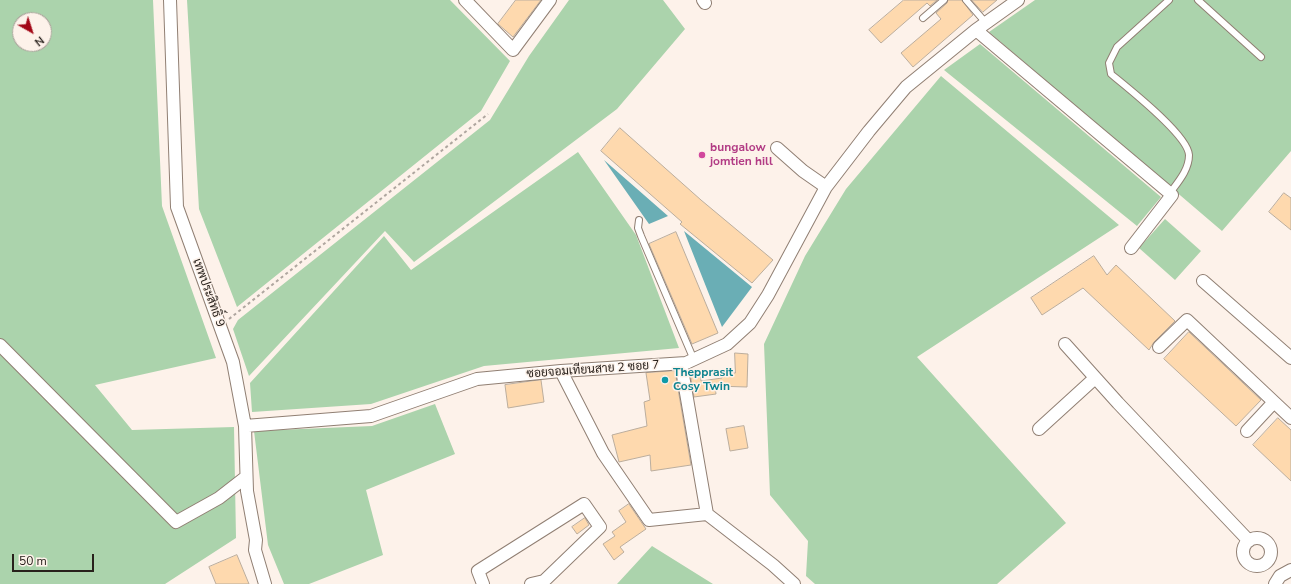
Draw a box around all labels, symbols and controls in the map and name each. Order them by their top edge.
north arrow [12,12,52,52]
text: N [31,33,47,49]
place label: bungalow jomtien hill [710,141,773,169]
marker: bungalow jomtien hill [697,150,707,160]
street label: เทพประสิทธิ์ 9 [189,257,227,329]
street label: ซอยจอมเทียนสาย 2 ซอย 7 [526,358,660,382]
place label: Thepprasit Cosy Twin [673,366,733,394]
marker: Thepprasit Cosy Twin [660,375,670,385]
scale bar [14,546,96,572]
text: 50 m [19,553,47,569]

